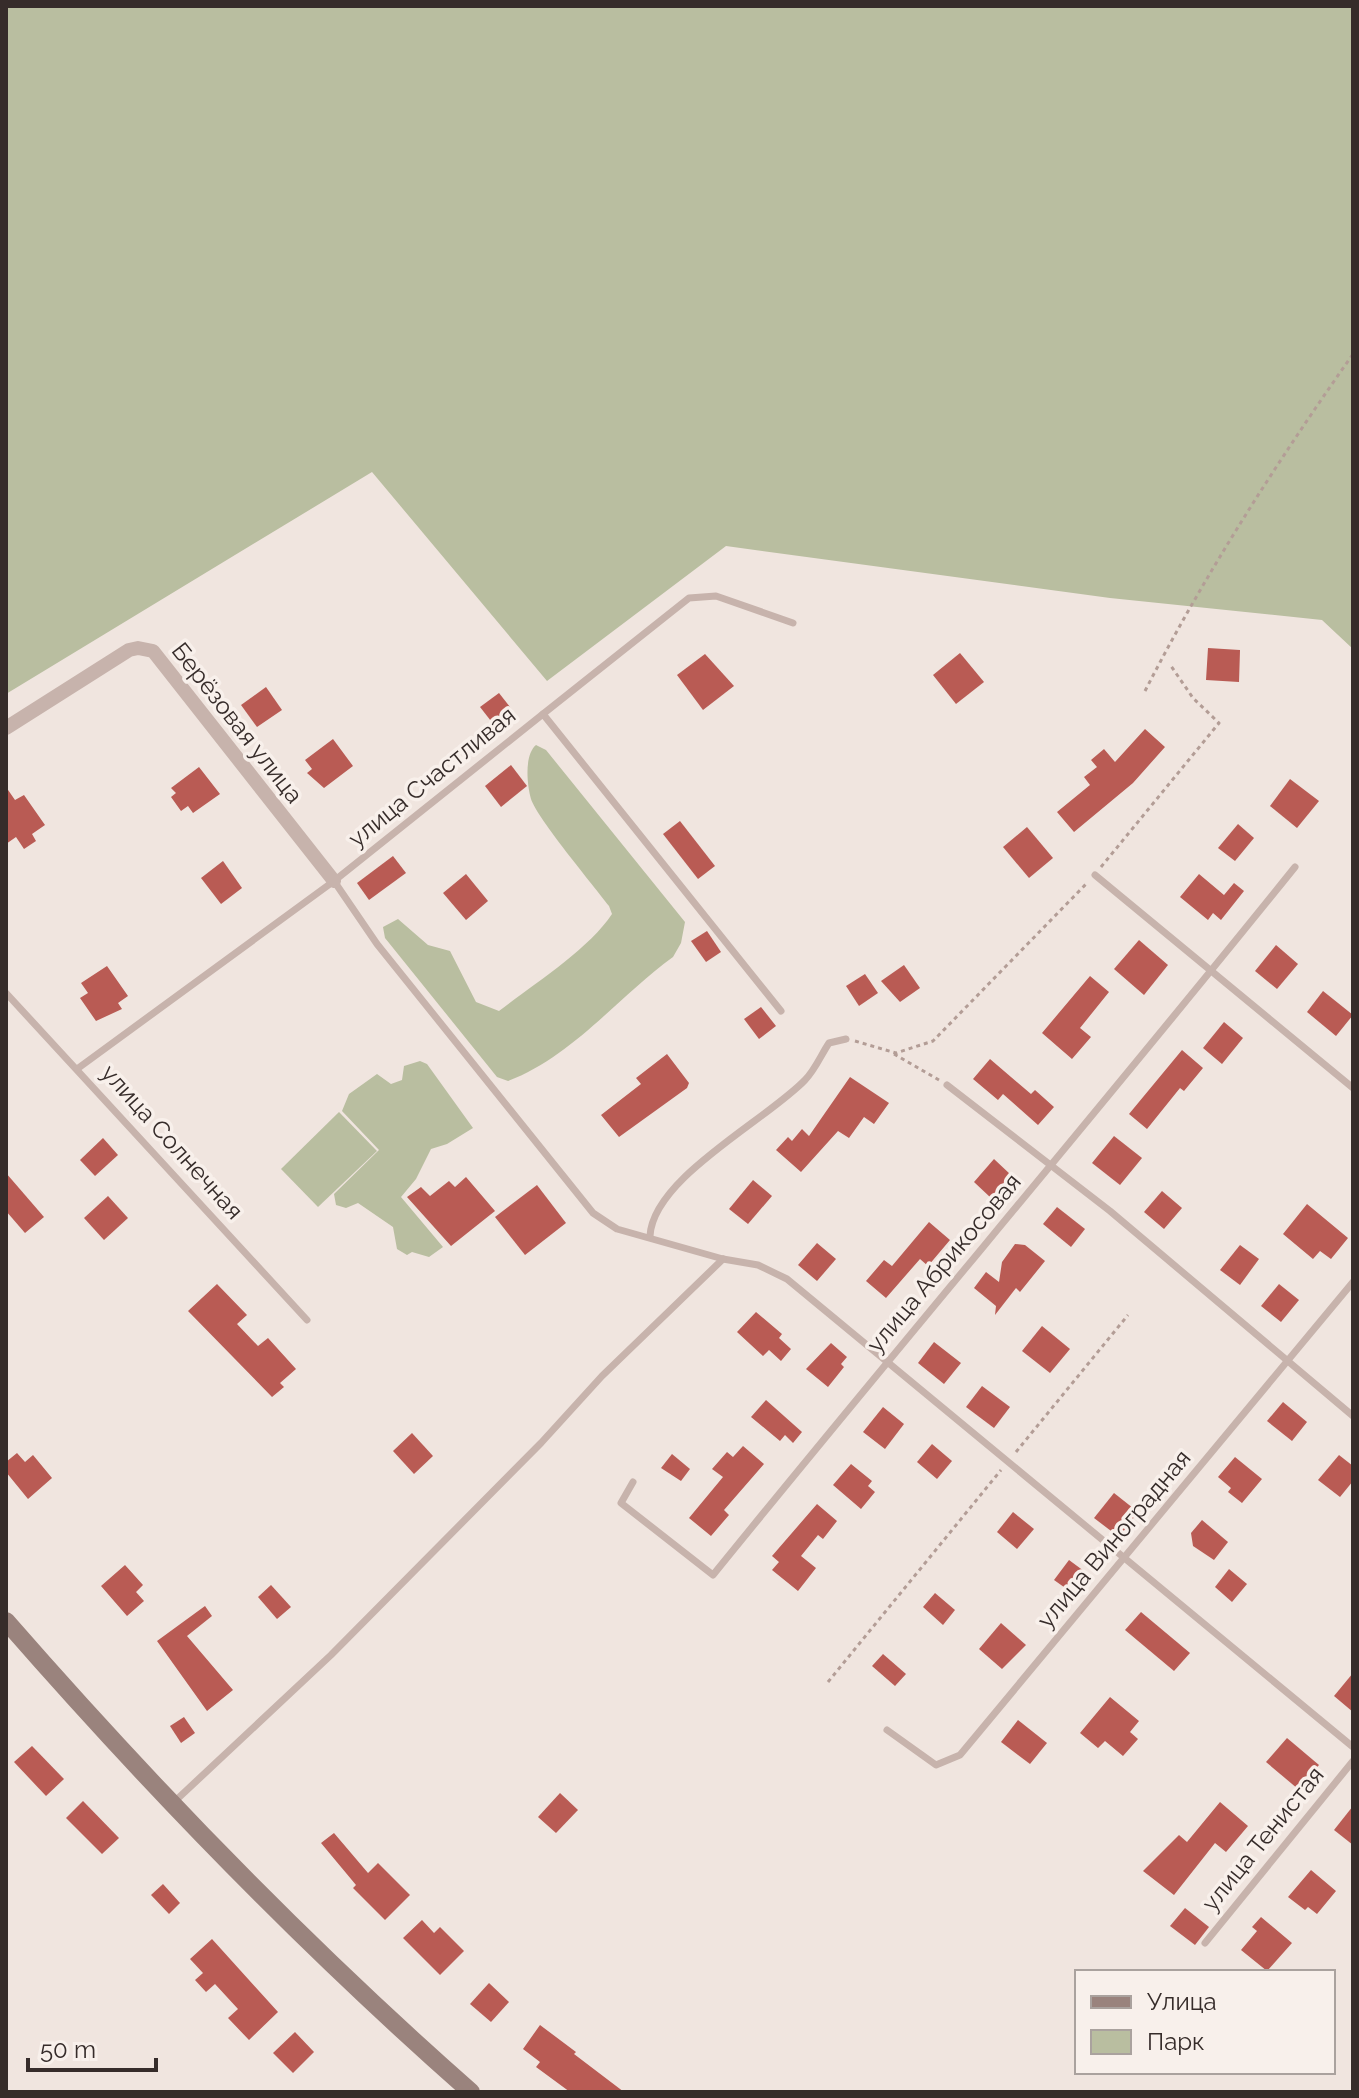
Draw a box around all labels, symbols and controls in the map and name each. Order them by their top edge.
street label: Берёзовая улица [166,637,309,809]
street label: улица Счастливая [342,700,521,853]
street label: улица Солнечная [95,1058,250,1225]
street label: улица Абрикосовая [860,1167,1027,1358]
street label: улица Виноградная [1031,1444,1197,1634]
street label: улица Тенистая [1195,1761,1330,1917]
legend [1075,1970,1335,2074]
text: Улица [1147,1987,1217,2016]
scale bar [28,2022,156,2072]
text: Парк [1147,2027,1205,2056]
text: 50 m [40,2035,96,2064]

